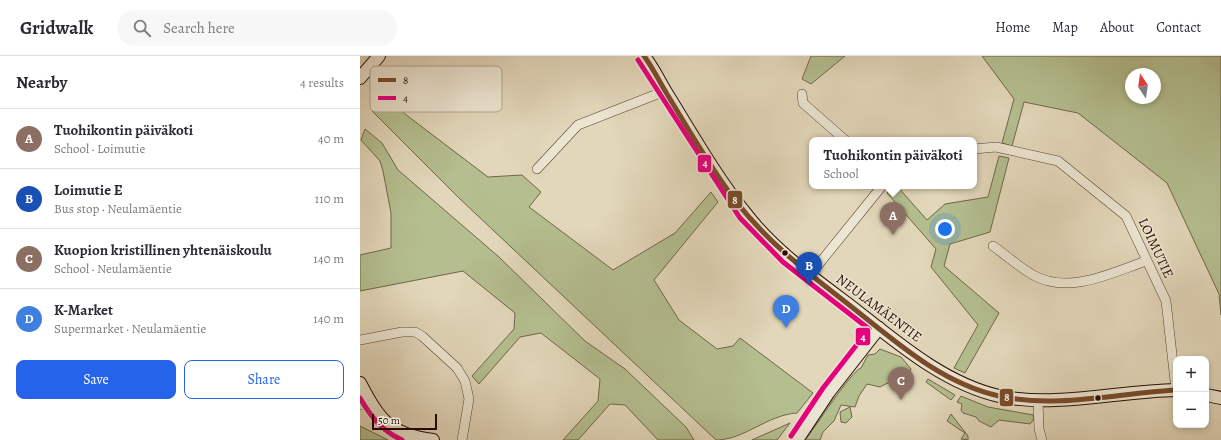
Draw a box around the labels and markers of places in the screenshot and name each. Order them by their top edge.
pin: A [880,202,906,235]
unlabelled marker [780,248,790,258]
pin: B [796,252,822,285]
pin: D [773,295,799,328]
pin: C [888,367,914,400]
unlabelled marker [1093,393,1103,403]

